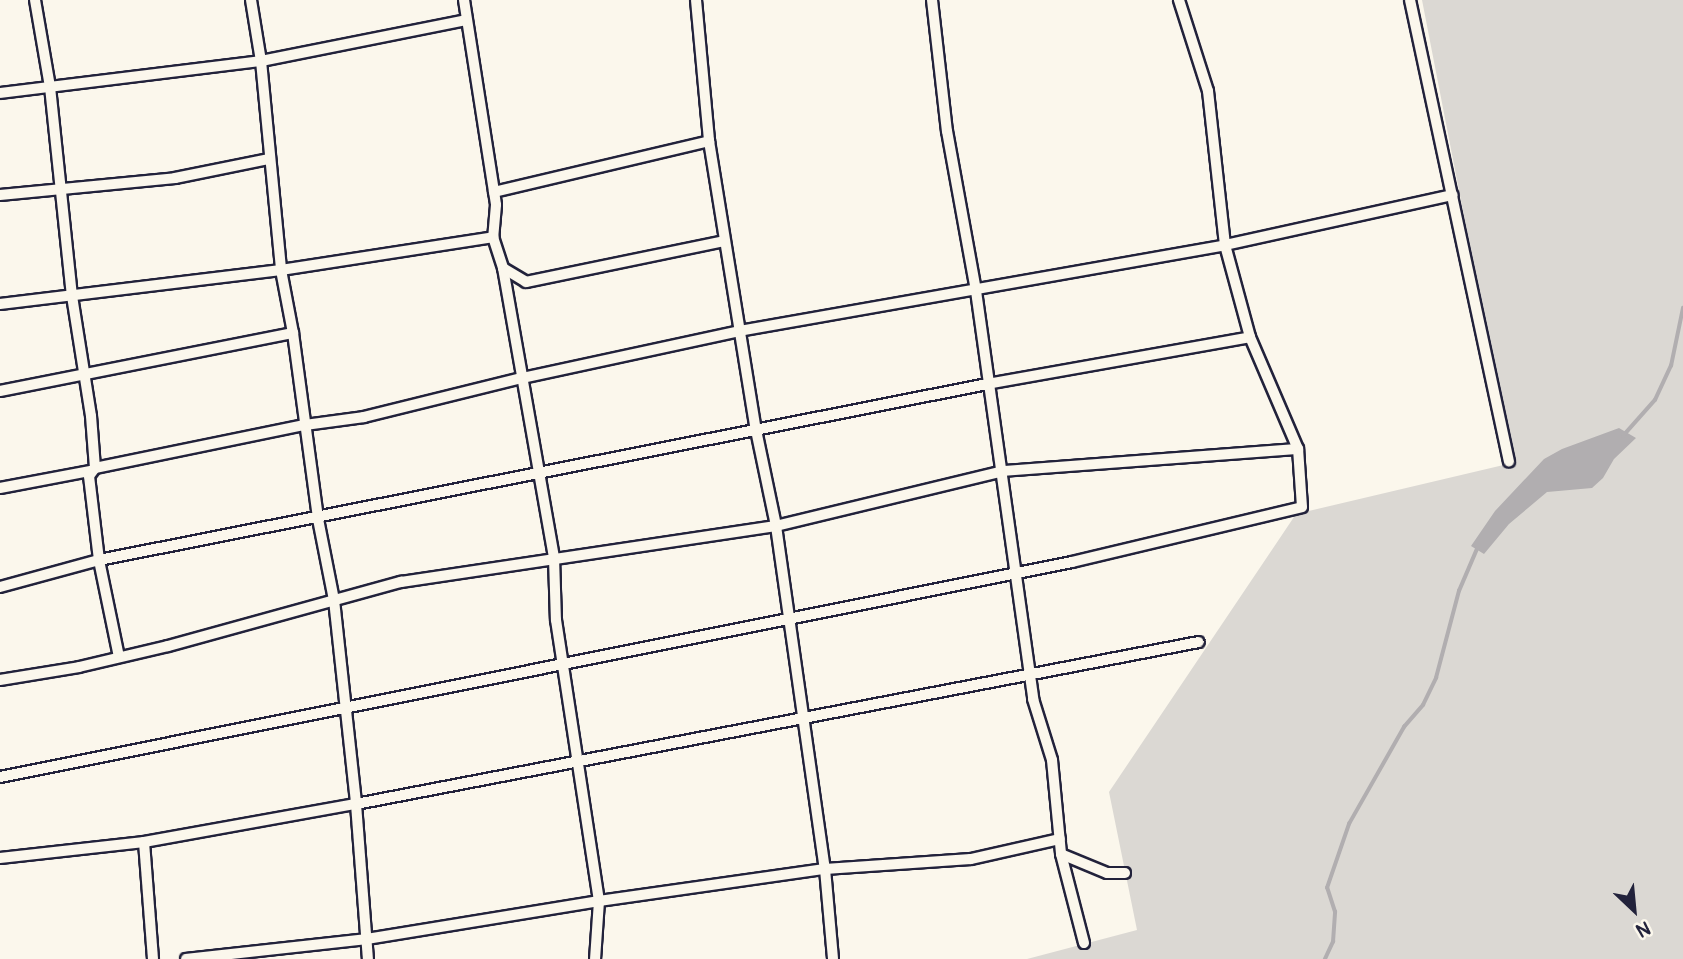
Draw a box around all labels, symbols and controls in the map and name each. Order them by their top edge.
north arrow [1599,875,1669,945]
text: N [1632,915,1654,942]

